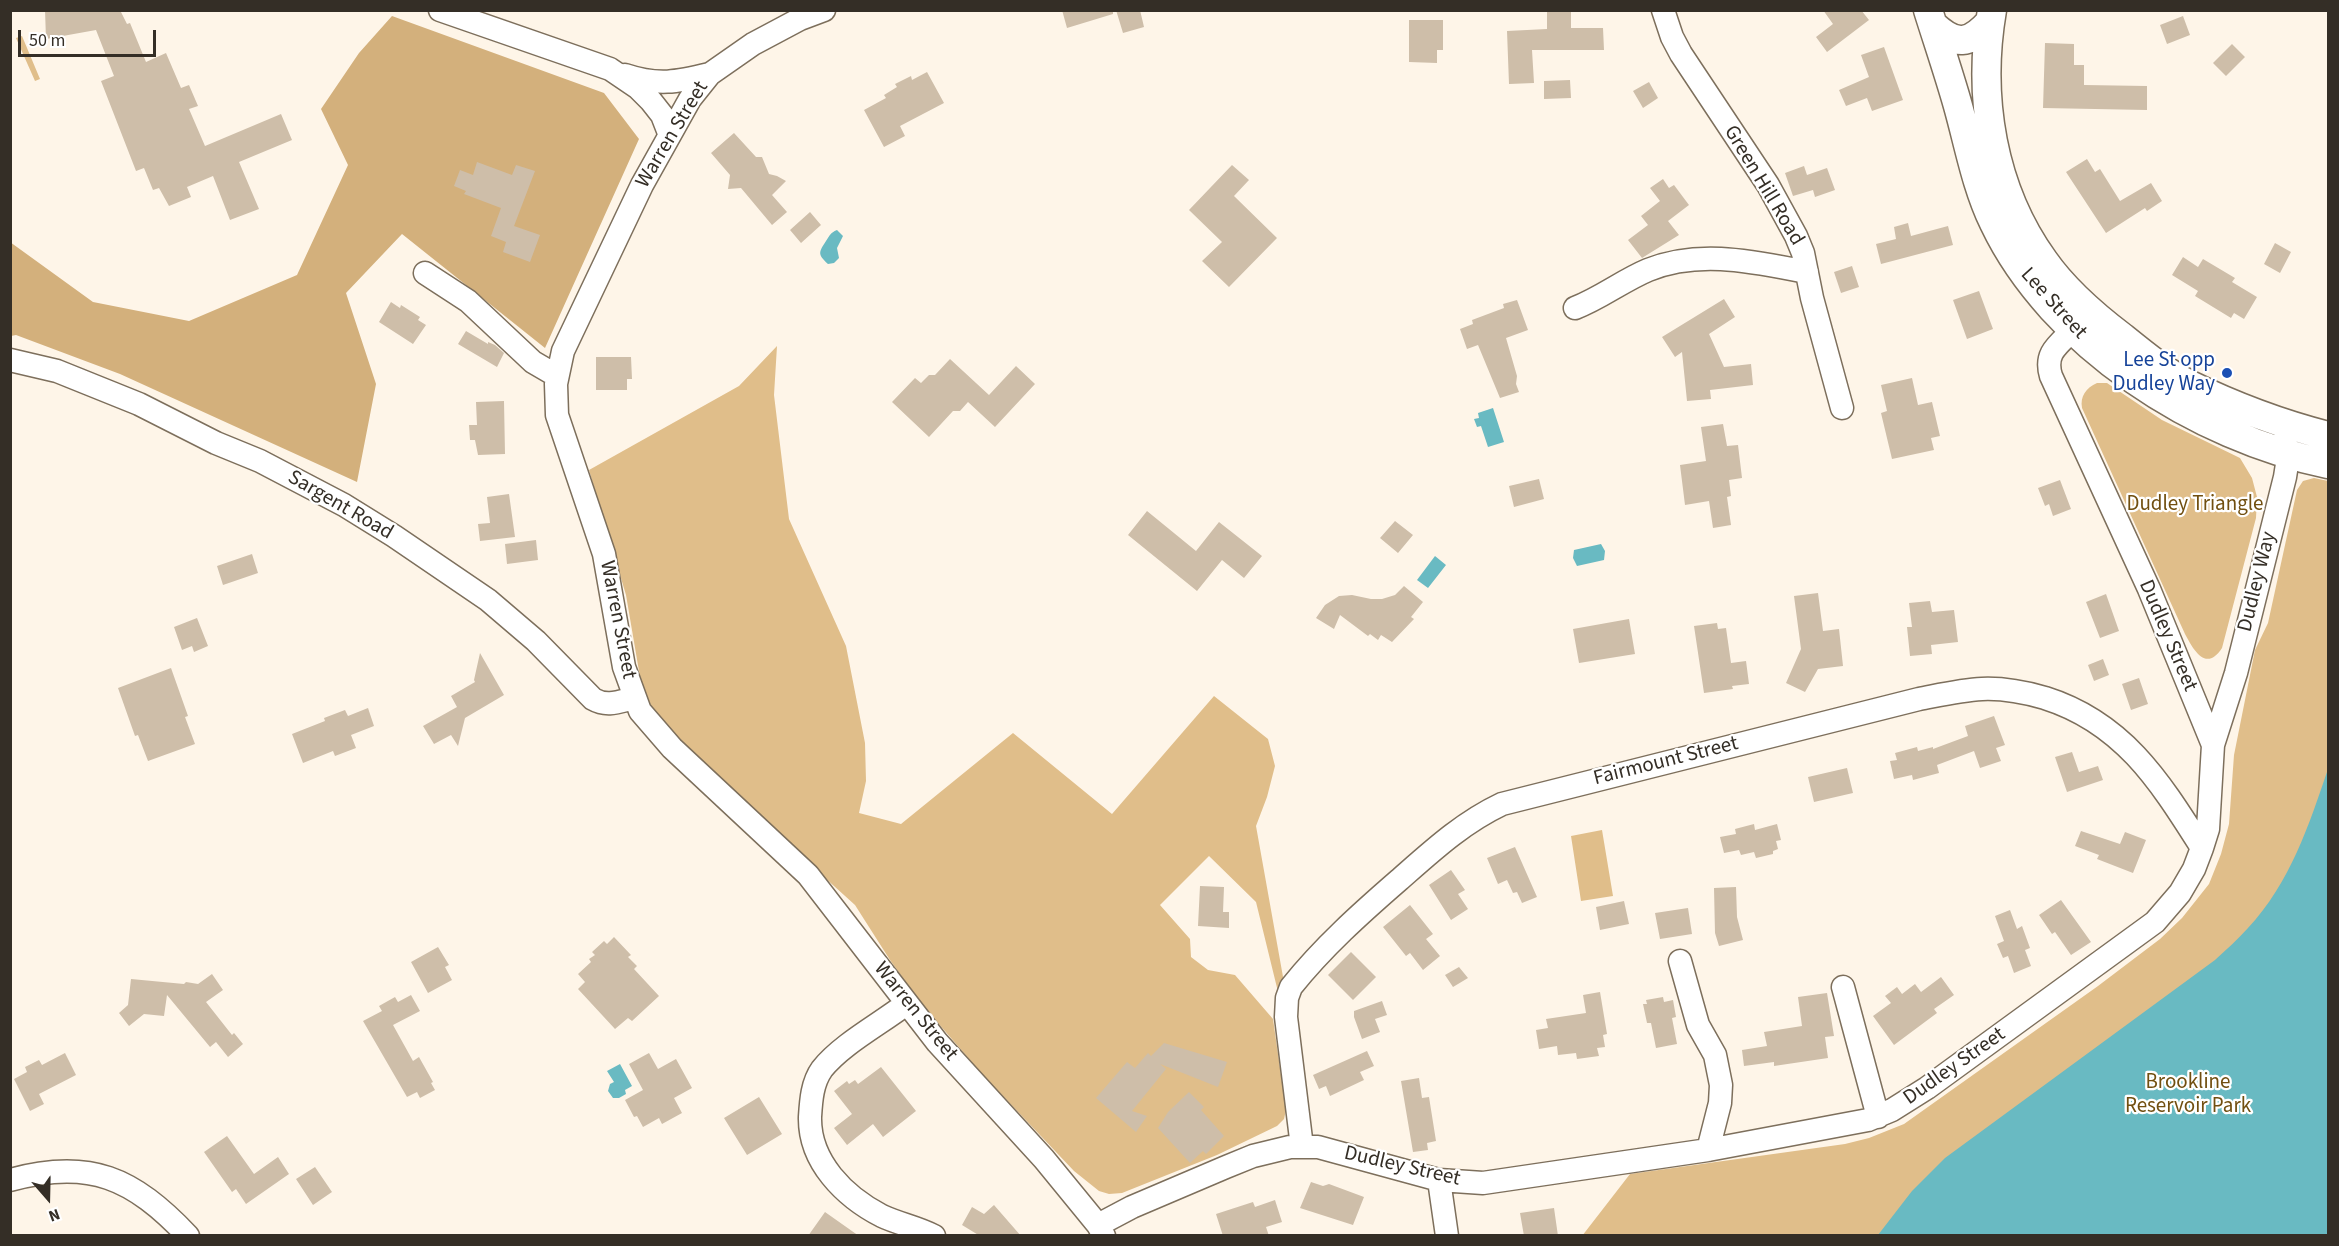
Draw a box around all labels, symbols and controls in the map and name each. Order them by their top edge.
scale bar [21,18,159,56]
text: 50 m [29,28,65,53]
street label: Warren Street [631,77,715,193]
street label: Green Hill Road [1717,121,1809,251]
street label: Lee Street [2014,263,2092,345]
place label: Lee St opp Dudley Way [2113,348,2215,398]
marker: Lee St opp Dudley Way [2220,366,2234,380]
street label: Sargent Road [283,466,397,546]
park label: Dudley Triangle [2126,492,2264,518]
street label: Dudley Way [2233,529,2283,635]
street label: Warren Street [593,559,641,681]
street label: Dudley Street [2132,577,2202,695]
street label: Fairmount Street [1591,732,1741,792]
street label: Warren Street [868,958,962,1066]
street label: Dudley Street [1899,1023,2011,1111]
park label: Brookline Reservoir Park [2125,1070,2251,1120]
street label: Dudley Street [1341,1141,1463,1193]
north arrow [18,1168,78,1228]
text: N [45,1203,63,1227]

